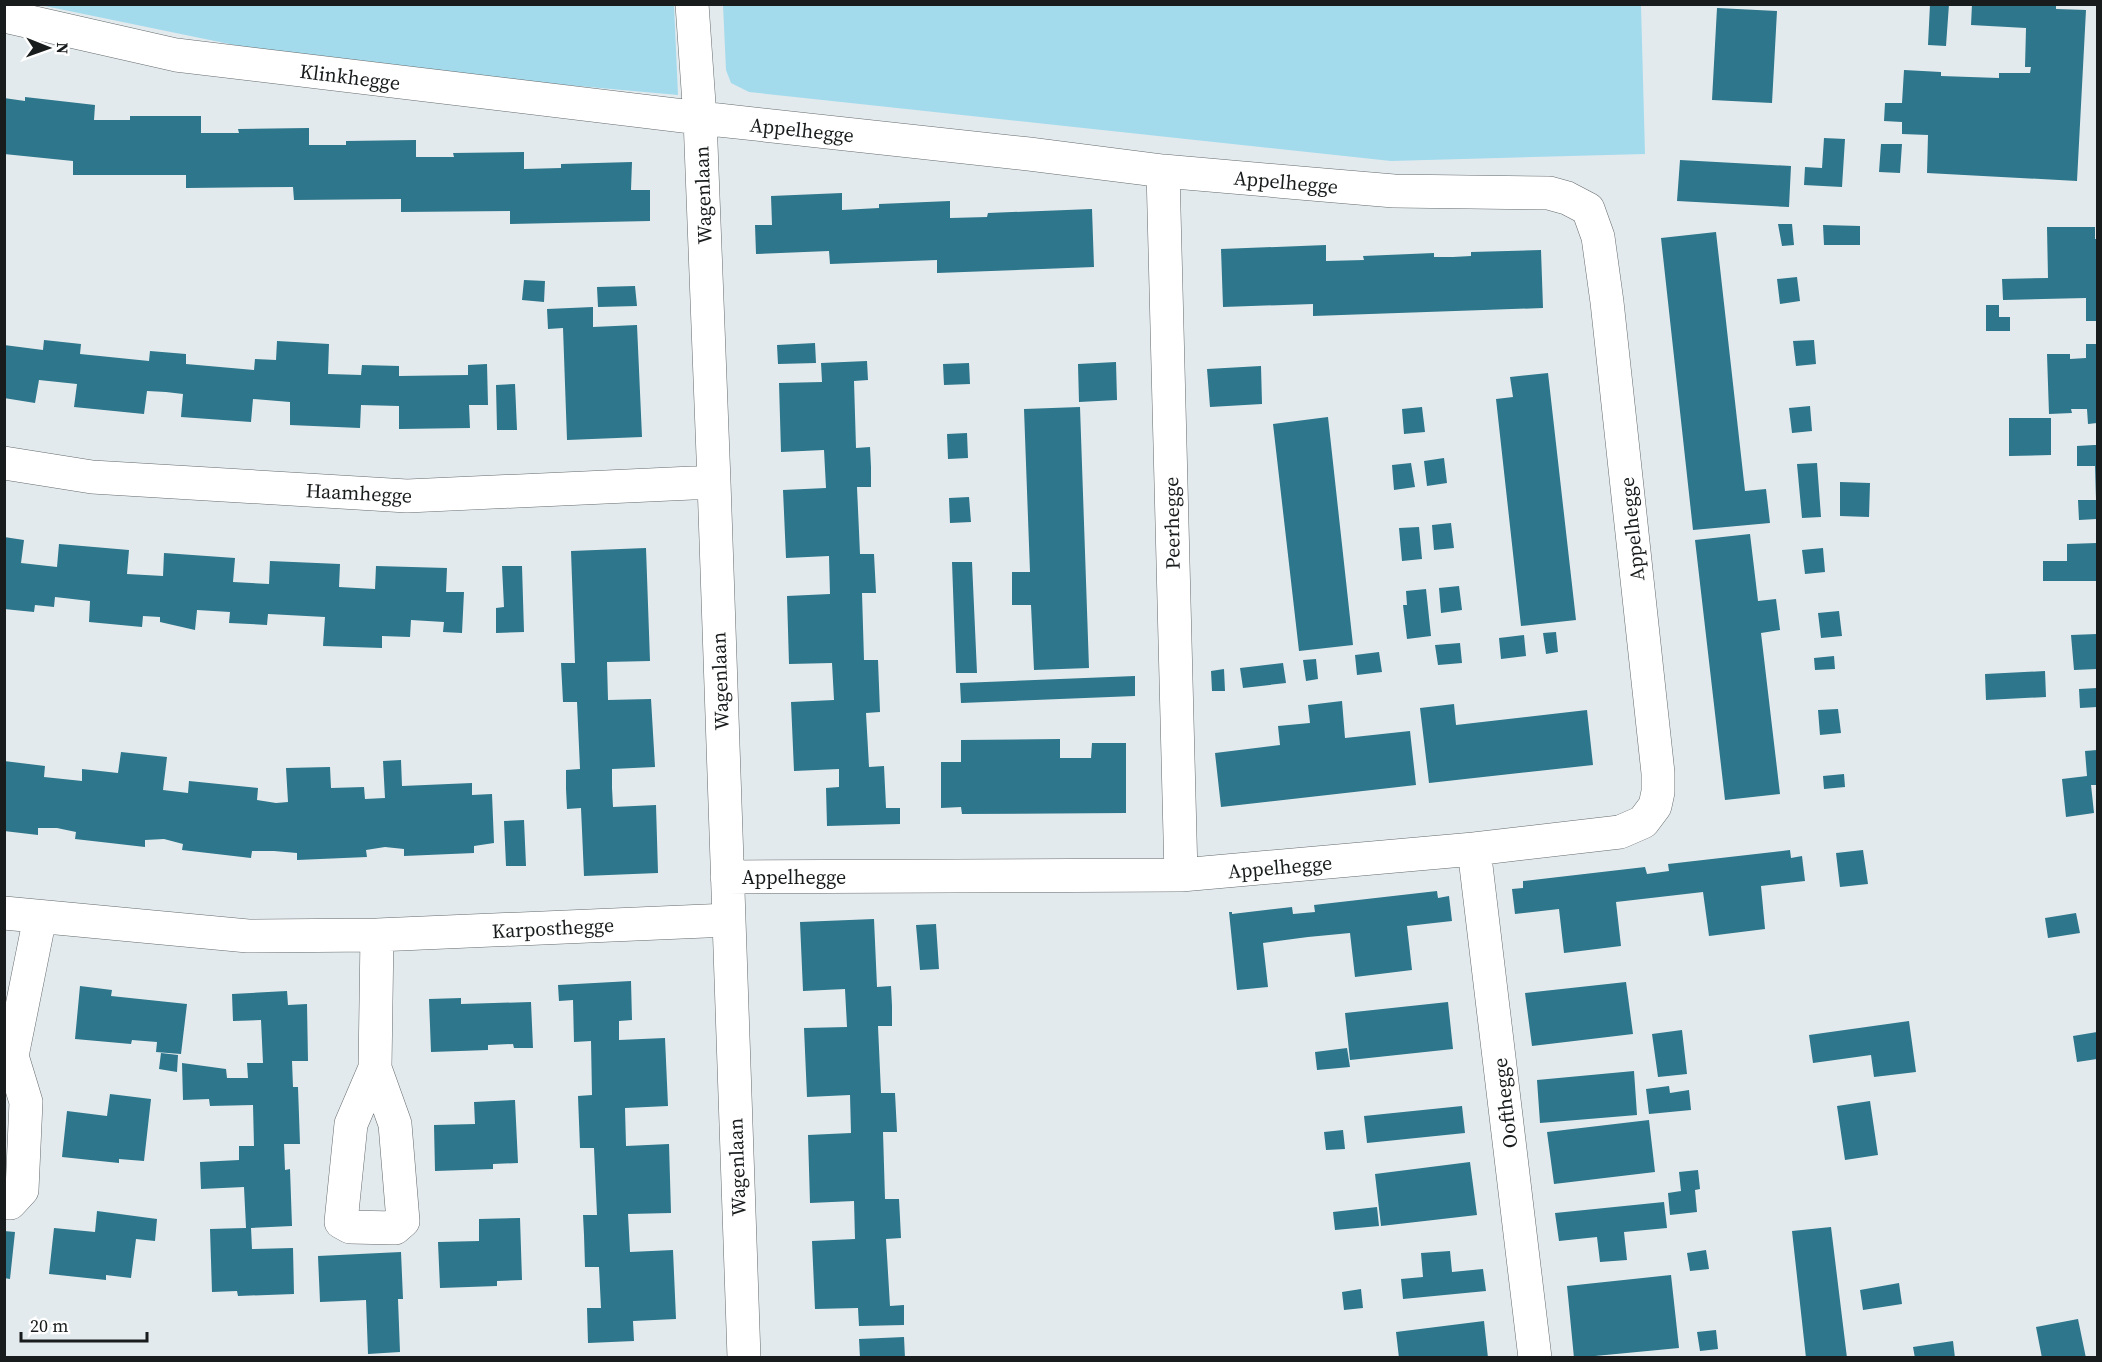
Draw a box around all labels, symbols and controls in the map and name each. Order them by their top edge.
north arrow [18,18,78,78]
text: N [52,42,74,55]
street label: Klinkhegge [298,57,402,97]
street label: Appelhegge [749,111,855,149]
street label: Wagenlaan [687,145,719,245]
street label: Appelhegge [1233,163,1339,201]
street label: Haamhegge [305,476,413,510]
street label: Peerhegge [1157,476,1187,570]
street label: Appelhegge [1613,476,1651,582]
street label: Wagenlaan [704,631,736,731]
street label: Appelhegge [1227,848,1333,886]
street label: Appelhegge [742,863,846,891]
street label: Karposthegge [491,911,615,945]
street label: Oofthegge [1486,1056,1524,1150]
street label: Wagenlaan [721,1117,753,1217]
scale bar [21,1305,147,1343]
text: 20 m [30,1313,68,1338]

